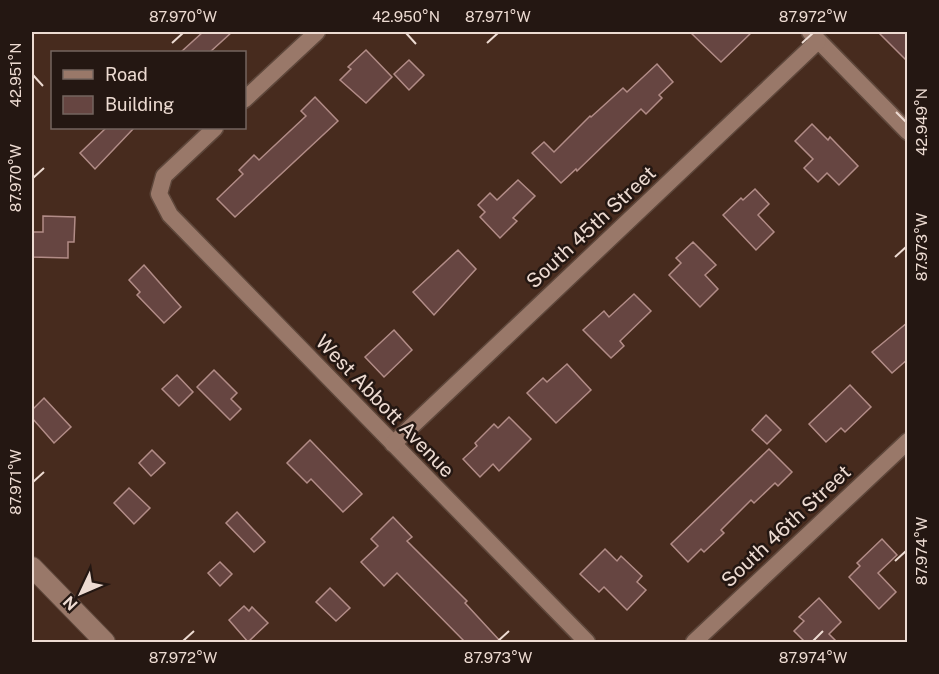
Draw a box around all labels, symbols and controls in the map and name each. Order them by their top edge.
text: 87.970°W [149,8,217,25]
text: 42.950°N [372,8,440,25]
text: 87.971°W [465,8,531,25]
text: 87.972°W [779,8,847,25]
text: 42.951°N [7,42,24,108]
legend [51,51,246,129]
text: Road [105,64,148,85]
text: 42.949°N [913,88,930,156]
text: Building [105,94,174,115]
text: 87.970°W [7,144,24,212]
street label: South 45th Street [521,161,661,293]
text: 87.973°W [913,213,930,281]
street label: West Abbott Avenue [311,330,459,482]
text: 87.971°W [7,449,24,515]
street label: South 46th Street [716,460,856,592]
text: 87.974°W [913,517,930,585]
north arrow [51,563,111,623]
text: N [59,592,82,614]
text: 87.972°W [149,649,217,666]
text: 87.973°W [464,649,532,666]
text: 87.974°W [779,649,847,666]

